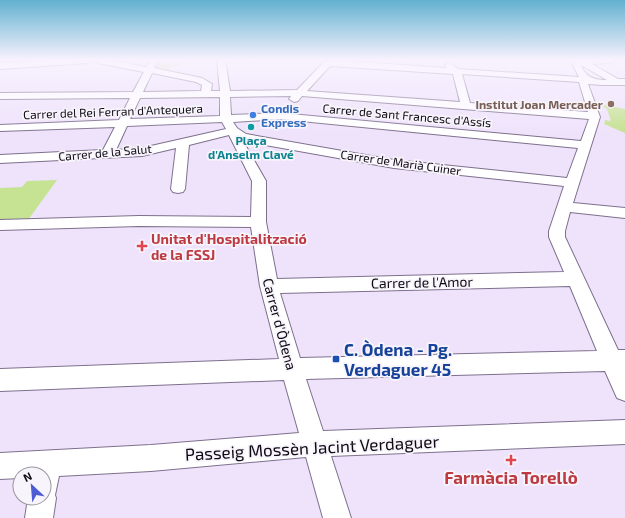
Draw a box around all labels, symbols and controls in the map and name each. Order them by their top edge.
place label: Institut Joan Mercader [475,97,603,111]
marker: Institut Joan Mercader [606,99,616,109]
street label: Carrer del Rei Ferran d'Antequera [23,101,203,121]
place label: Condis Express [261,101,306,129]
street label: Carrer de Sant Francesc d'Assís [322,101,492,129]
marker: Condis Express [248,110,258,120]
marker: Plaça d'Anselm Clavé [246,122,256,132]
place label: Plaça d'Anselm Clavé [208,133,294,161]
street label: Carrer de la Salut [58,141,153,163]
street label: Carrer de Marià Cuiner [340,147,462,177]
place label: Unitat d'Hospitalització de la FSSJ [151,230,307,263]
marker: Unitat d'Hospitalització de la FSSJ [136,240,148,252]
street label: Carrer de l'Amor [371,273,474,291]
street label: Carrer d'Òdena [260,276,300,372]
place label: C. Òdena - Pg. Verdaguer 45 [344,339,452,379]
marker: C. Òdena - Pg. Verdaguer 45 [331,354,341,364]
street label: Passeig Mossèn Jacint Verdaguer [184,430,440,465]
marker: Farmàcia Torellò [506,455,516,465]
north arrow [12,466,52,506]
place label: Farmàcia Torellò [444,467,578,487]
text: N [21,469,34,484]

